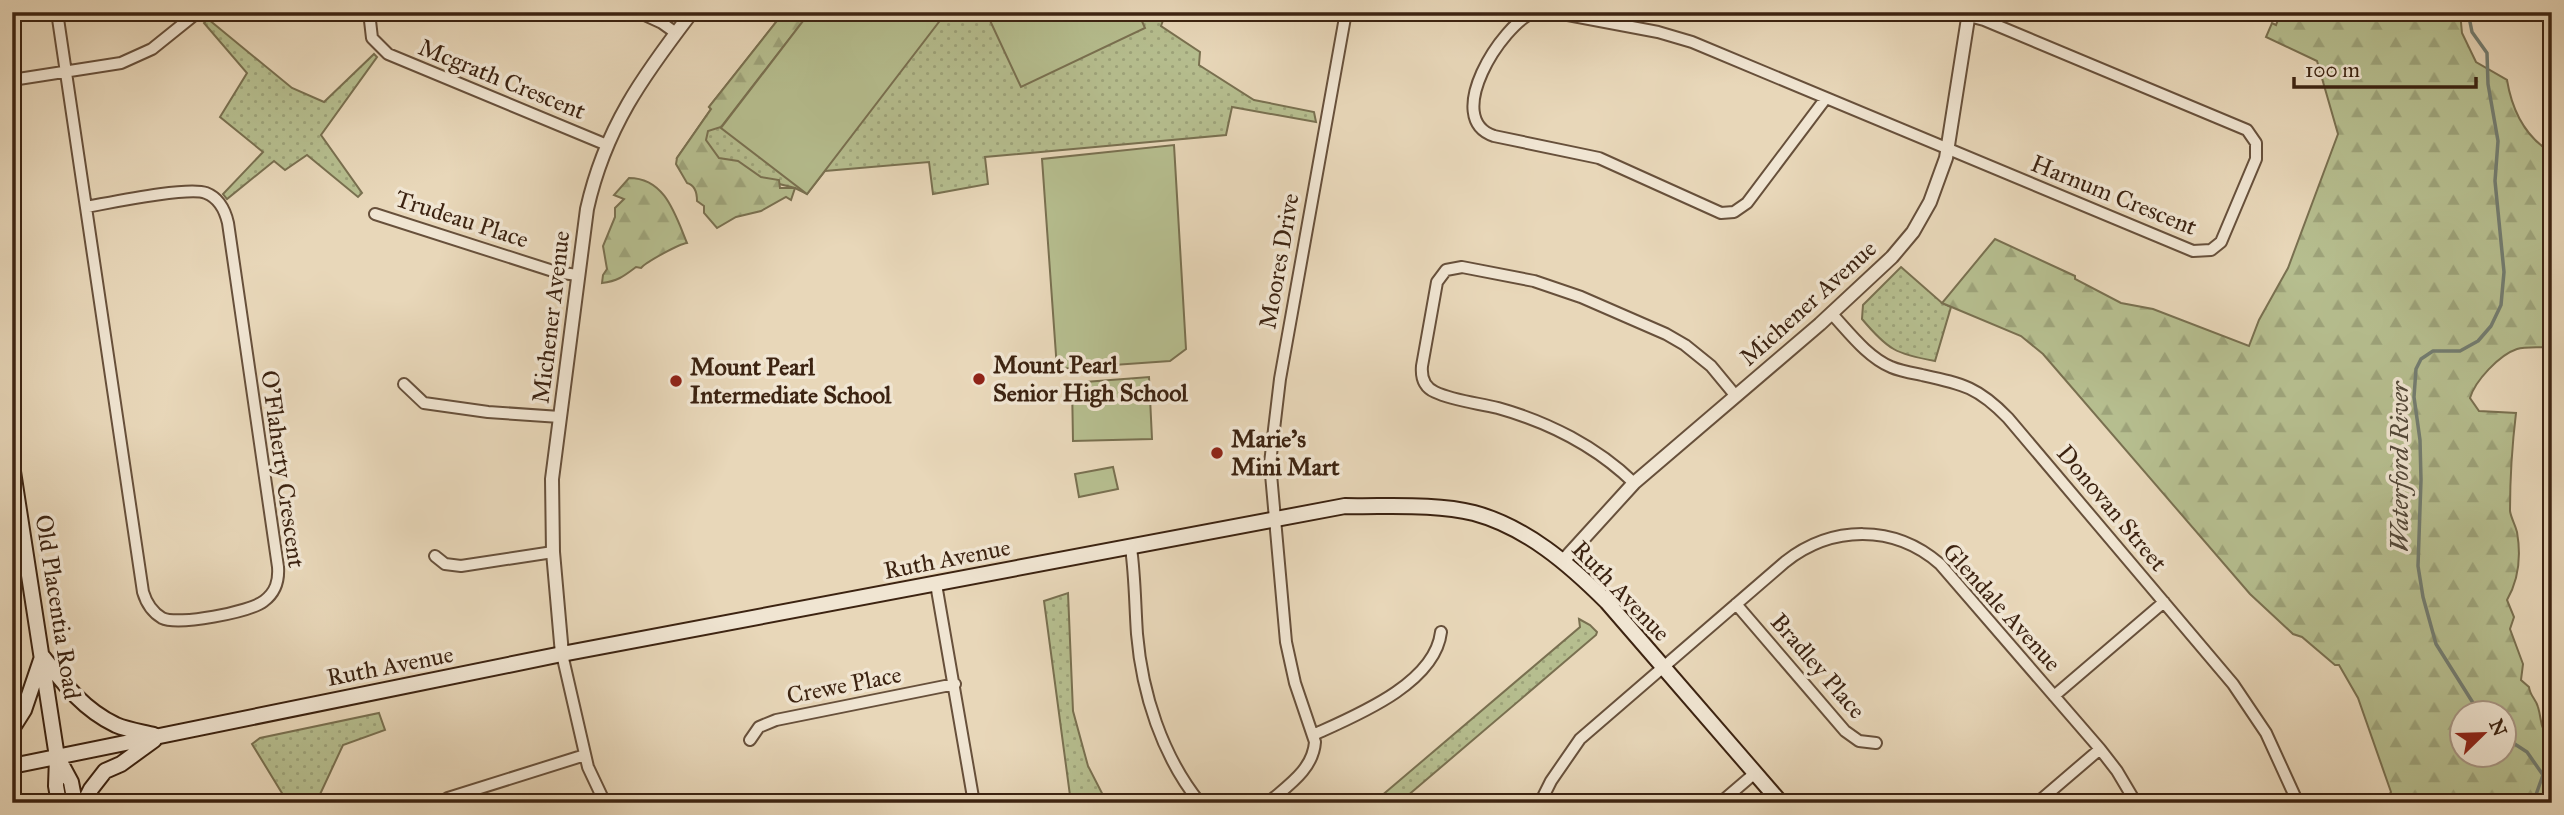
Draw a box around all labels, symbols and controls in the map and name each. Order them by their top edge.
street label: Mcgrath Crescent [414,32,590,126]
scale bar [2294,46,2476,90]
text: 100 m [2305,57,2360,83]
street label: Harnum Crescent [2027,148,2202,242]
street label: Trudeau Place [392,183,532,255]
street label: Moores Drive [1252,191,1306,331]
street label: Michener Avenue [526,229,576,405]
street label: Michener Avenue [1733,234,1883,372]
place label: Mount Pearl Senior High School [993,350,1188,408]
place label: Mount Pearl Intermediate School [690,352,892,410]
street label: O'Flaherty Crescent [254,368,312,570]
marker: Mount Pearl Senior High School [971,371,987,387]
marker: Mount Pearl Intermediate School [668,373,684,389]
water label: Waterford River [2383,381,2415,552]
place label: Marie's Mini Mart [1231,424,1340,482]
street label: Donovan Street [2050,439,2174,578]
marker: Marie's Mini Mart [1209,445,1225,461]
street label: Old Placentia Road [29,512,87,702]
street label: Ruth Avenue [881,532,1013,586]
street label: Ruth Avenue [1566,534,1676,648]
street label: Glendale Avenue [1936,536,2068,678]
street label: Bradley Place [1764,607,1872,725]
street label: Ruth Avenue [324,639,456,693]
street label: Crewe Place [784,659,904,711]
north arrow [2448,700,2518,770]
text: N [2484,716,2512,739]

